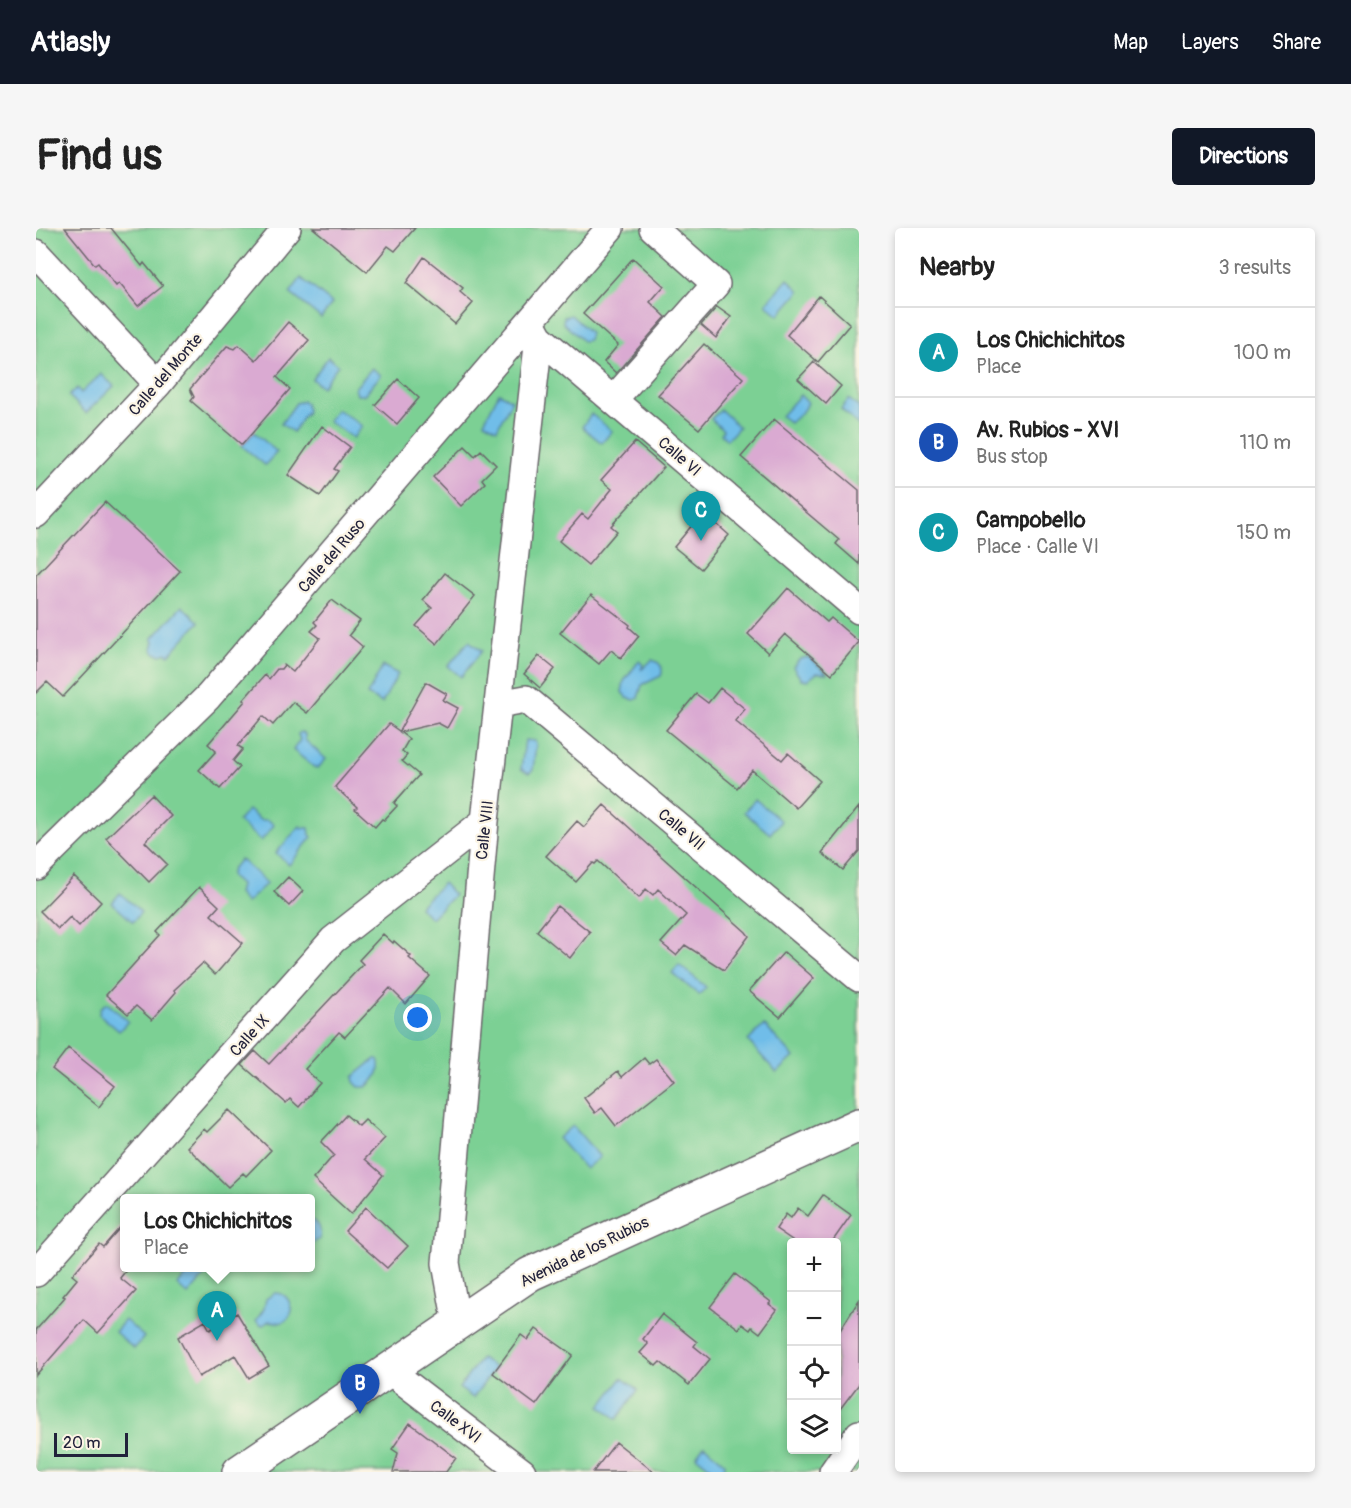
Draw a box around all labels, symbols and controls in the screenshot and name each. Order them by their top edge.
text: Atlasly [30,25,110,60]
text: Map [1113,29,1148,56]
text: Layers [1181,29,1239,56]
text: Share [1272,29,1321,56]
button: Directions [1172,128,1315,185]
text: Find us [36,130,162,182]
text: Nearby [919,251,995,283]
text: 3 results [1219,255,1291,280]
text: Los Chichichitos [976,326,1125,354]
street label: Calle del Monte [125,329,207,420]
text: A [932,340,945,365]
text: 100 m [1234,340,1291,365]
text: Place [976,354,1021,379]
text: Av. Rubios - XVI [976,416,1119,444]
text: B [933,430,944,455]
text: 110 m [1240,430,1291,455]
street label: Calle VI [654,433,705,481]
text: Bus stop [976,444,1048,469]
pin: C [682,492,720,541]
text: Campobello [976,506,1085,534]
street label: Calle del Ruso [294,514,370,597]
text: C [932,520,945,545]
text: 150 m [1237,520,1291,545]
text: Place · Calle VI [976,534,1099,559]
street label: Calle VIII [472,800,498,861]
street label: Calle VII [654,804,709,855]
your location [403,1003,432,1032]
street label: Calle IX [226,1010,274,1061]
popup [120,1194,315,1272]
text: Los Chichichitos [143,1207,292,1235]
street label: Avenida de los Rubios [517,1212,652,1292]
text: Place [143,1235,188,1260]
map controls [787,1238,841,1454]
button: + [787,1238,841,1292]
pin: A [198,1292,237,1341]
button: − [787,1292,841,1346]
button: locate [787,1346,841,1400]
pin: B [340,1364,380,1414]
street label: Calle XVI [426,1396,485,1448]
button: layers [787,1400,841,1454]
scale bar [54,1430,128,1458]
text: 20 m [63,1433,101,1453]

